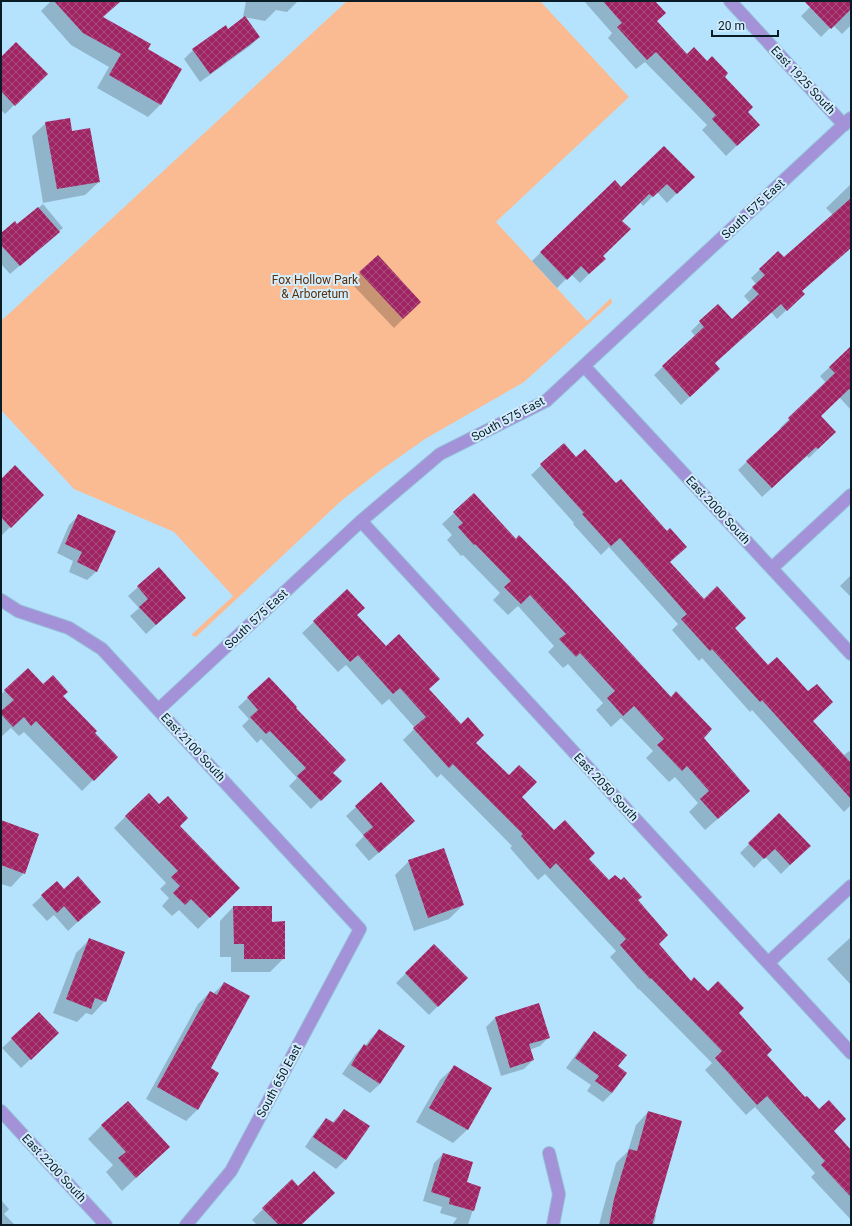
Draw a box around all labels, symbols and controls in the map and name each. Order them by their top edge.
scale bar [712,12,778,38]
text: 20 m [718,19,745,33]
street label: East 1925 South [768,43,838,117]
street label: South 575 East [719,176,787,242]
park label: Fox Hollow Park & Arboretum [272,273,359,301]
street label: South 575 East [469,394,547,444]
street label: East 2000 South [683,473,753,547]
street label: South 575 East [222,586,290,652]
street label: East 2100 South [158,710,228,784]
street label: East 2050 South [571,750,641,824]
street label: South 650 East [254,1042,304,1120]
street label: East 2200 South [19,1131,89,1205]

